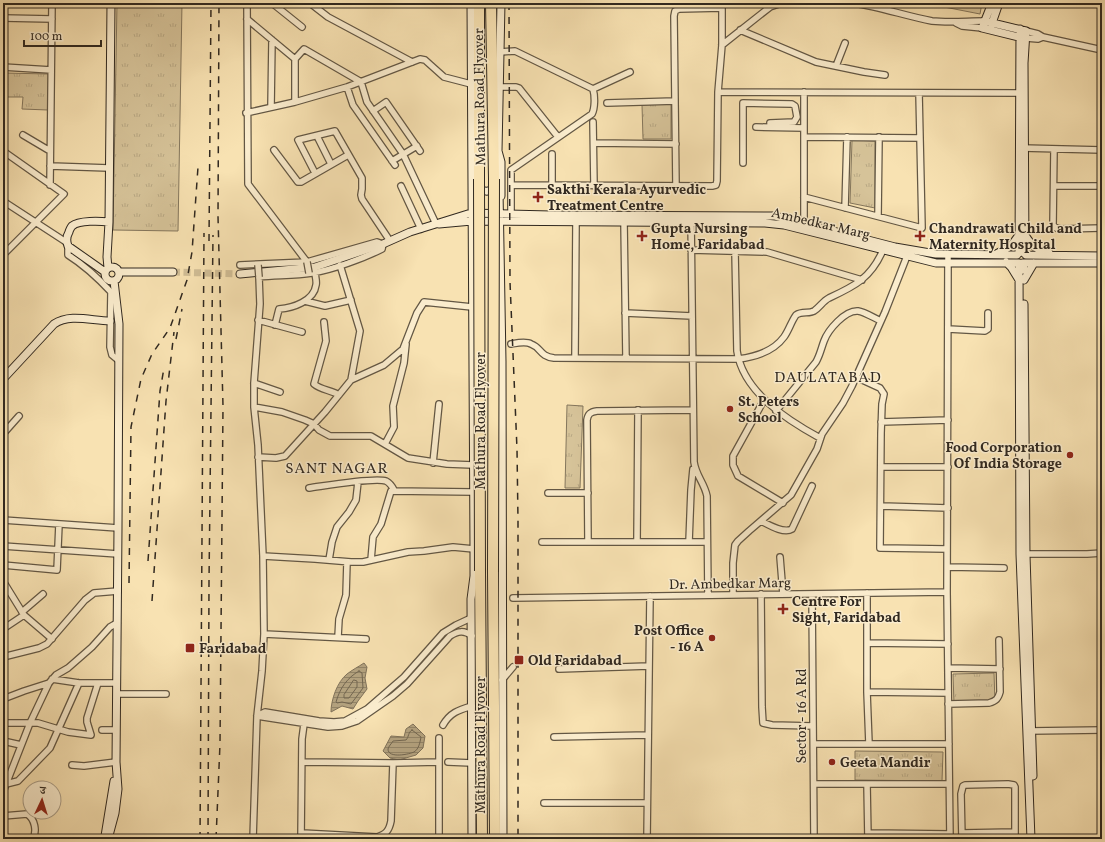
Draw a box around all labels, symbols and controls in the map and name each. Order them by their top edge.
scale bar [24,22,101,48]
street label: Mathura Road Flyover [470,28,491,166]
text: 100 m [30,29,63,45]
place label: Sakthi Kerala Ayurvedic Treatment Centre [547,181,706,216]
marker: Sakthi Kerala Ayurvedic Treatment Centre [532,191,544,203]
street label: Ambedkar Marg [769,204,872,245]
place label: Gupta Nursing Home, Faridabad [651,220,765,255]
place label: Chandrawati Child and Maternity Hospital [929,220,1082,255]
marker: Gupta Nursing Home, Faridabad [636,230,648,242]
marker: Chandrawati Child and Maternity Hospital [914,230,926,242]
street label: Mathura Road Flyover [472,352,491,490]
district label: DAULATABAD [774,368,882,389]
place label: St. Peters School [738,393,799,428]
marker: St. Peters School [725,404,735,414]
place label: Food Corporation Of India Storage [945,439,1062,474]
marker: Food Corporation Of India Storage [1065,450,1075,460]
district label: SANT NAGAR [285,459,389,480]
street label: Dr. Ambedkar Marg [669,574,791,595]
place label: Centre For Sight, Faridabad [792,593,901,628]
marker: Centre For Sight, Faridabad [777,603,789,615]
place label: Post Office - 16 A [634,622,704,657]
marker: Post Office - 16 A [707,633,717,643]
place label: Faridabad [199,640,267,659]
marker: Faridabad [184,642,196,654]
place label: Old Faridabad [528,652,622,671]
marker: Old Faridabad [513,654,525,666]
street label: Sector - 16 A Rd [793,669,812,763]
street label: Mathura Road Flyover [472,676,491,814]
place label: Geeta Mandir [840,754,931,773]
marker: Geeta Mandir [827,757,837,767]
north arrow [22,780,62,820]
text: उ [38,784,47,799]

